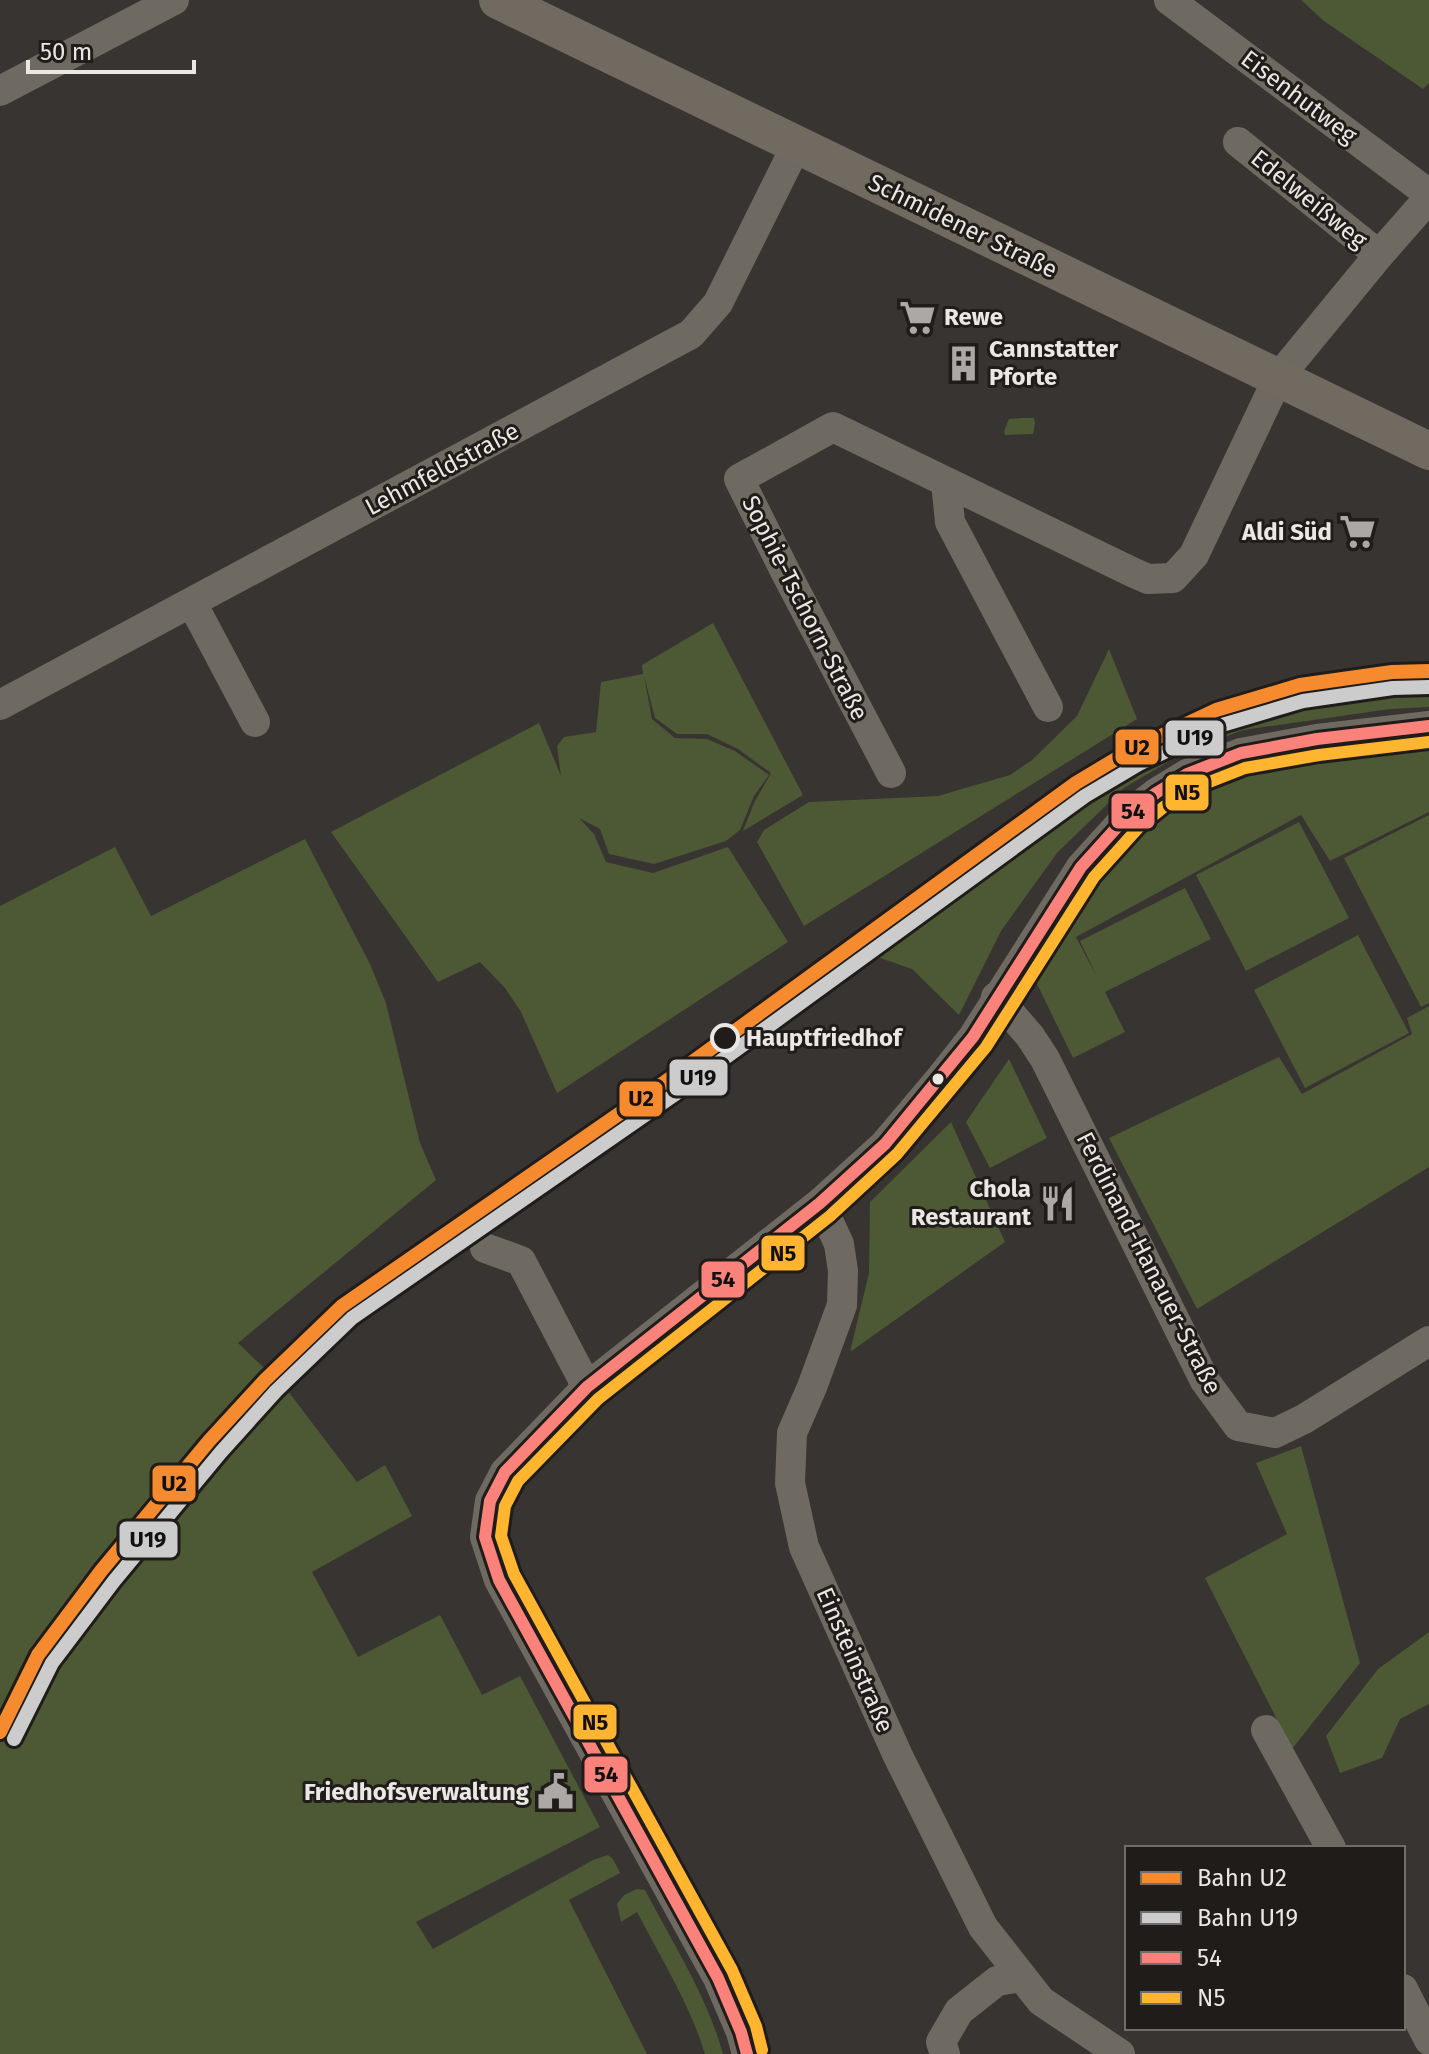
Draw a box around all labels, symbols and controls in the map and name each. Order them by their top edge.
scale bar [28,24,194,74]
text: 50 m [40,38,92,66]
street label: Eisenhutweg [1236,44,1363,150]
street label: Edelweißweg [1245,144,1373,255]
street label: Schmidener Straße [864,168,1062,284]
supermarket icon: Rewe [899,298,937,336]
place label: Rewe [944,303,1003,331]
place label: Cannstatter Pforte [989,335,1118,391]
building icon: Cannstatter Pforte [944,344,982,382]
street label: Lehmfeldstraße [360,417,524,521]
street label: Sophie-Tschorn-Straße [736,491,874,725]
supermarket icon: Aldi Süd [1339,513,1377,551]
place label: Aldi Süd [1241,518,1332,546]
line badge: U19 [1164,719,1225,757]
text: U19 [1177,724,1213,751]
line badge: U2 [1114,728,1160,766]
text: U2 [1124,734,1150,761]
line badge: N5 [1164,773,1210,812]
text: N5 [1174,779,1200,806]
line badge: 54 [1110,792,1156,830]
text: 54 [1121,798,1145,825]
marker: Hauptfriedhof [711,1024,739,1052]
place label: Hauptfriedhof [746,1024,904,1052]
line badge: U19 [668,1058,729,1097]
text: U19 [680,1064,716,1091]
unlabelled marker [930,1071,946,1087]
line badge: U2 [618,1080,664,1118]
text: U2 [628,1085,654,1112]
street label: Ferdinand-Hanauer-Straße [1071,1127,1227,1399]
place label: Chola Restaurant [911,1175,1032,1231]
restaurant icon: Chola Restaurant [1038,1184,1076,1222]
line badge: N5 [760,1234,806,1272]
text: N5 [770,1240,796,1267]
line badge: 54 [700,1260,746,1299]
text: 54 [711,1266,735,1293]
line badge: U2 [151,1464,197,1503]
text: U2 [161,1470,187,1497]
line badge: U19 [118,1520,179,1559]
text: U19 [130,1526,166,1553]
street label: Einsteinstraße [811,1583,899,1737]
line badge: N5 [572,1703,618,1741]
text: N5 [582,1709,608,1736]
line badge: 54 [583,1755,629,1794]
text: 54 [594,1761,618,1788]
public building icon: Friedhofsverwaltung [536,1773,574,1811]
place label: Friedhofsverwaltung [304,1778,530,1806]
legend [1125,1846,1405,2030]
text: Bahn U2 [1197,1864,1287,1892]
text: Bahn U19 [1197,1904,1298,1932]
text: 54 [1197,1944,1222,1972]
text: N5 [1197,1984,1225,2012]

